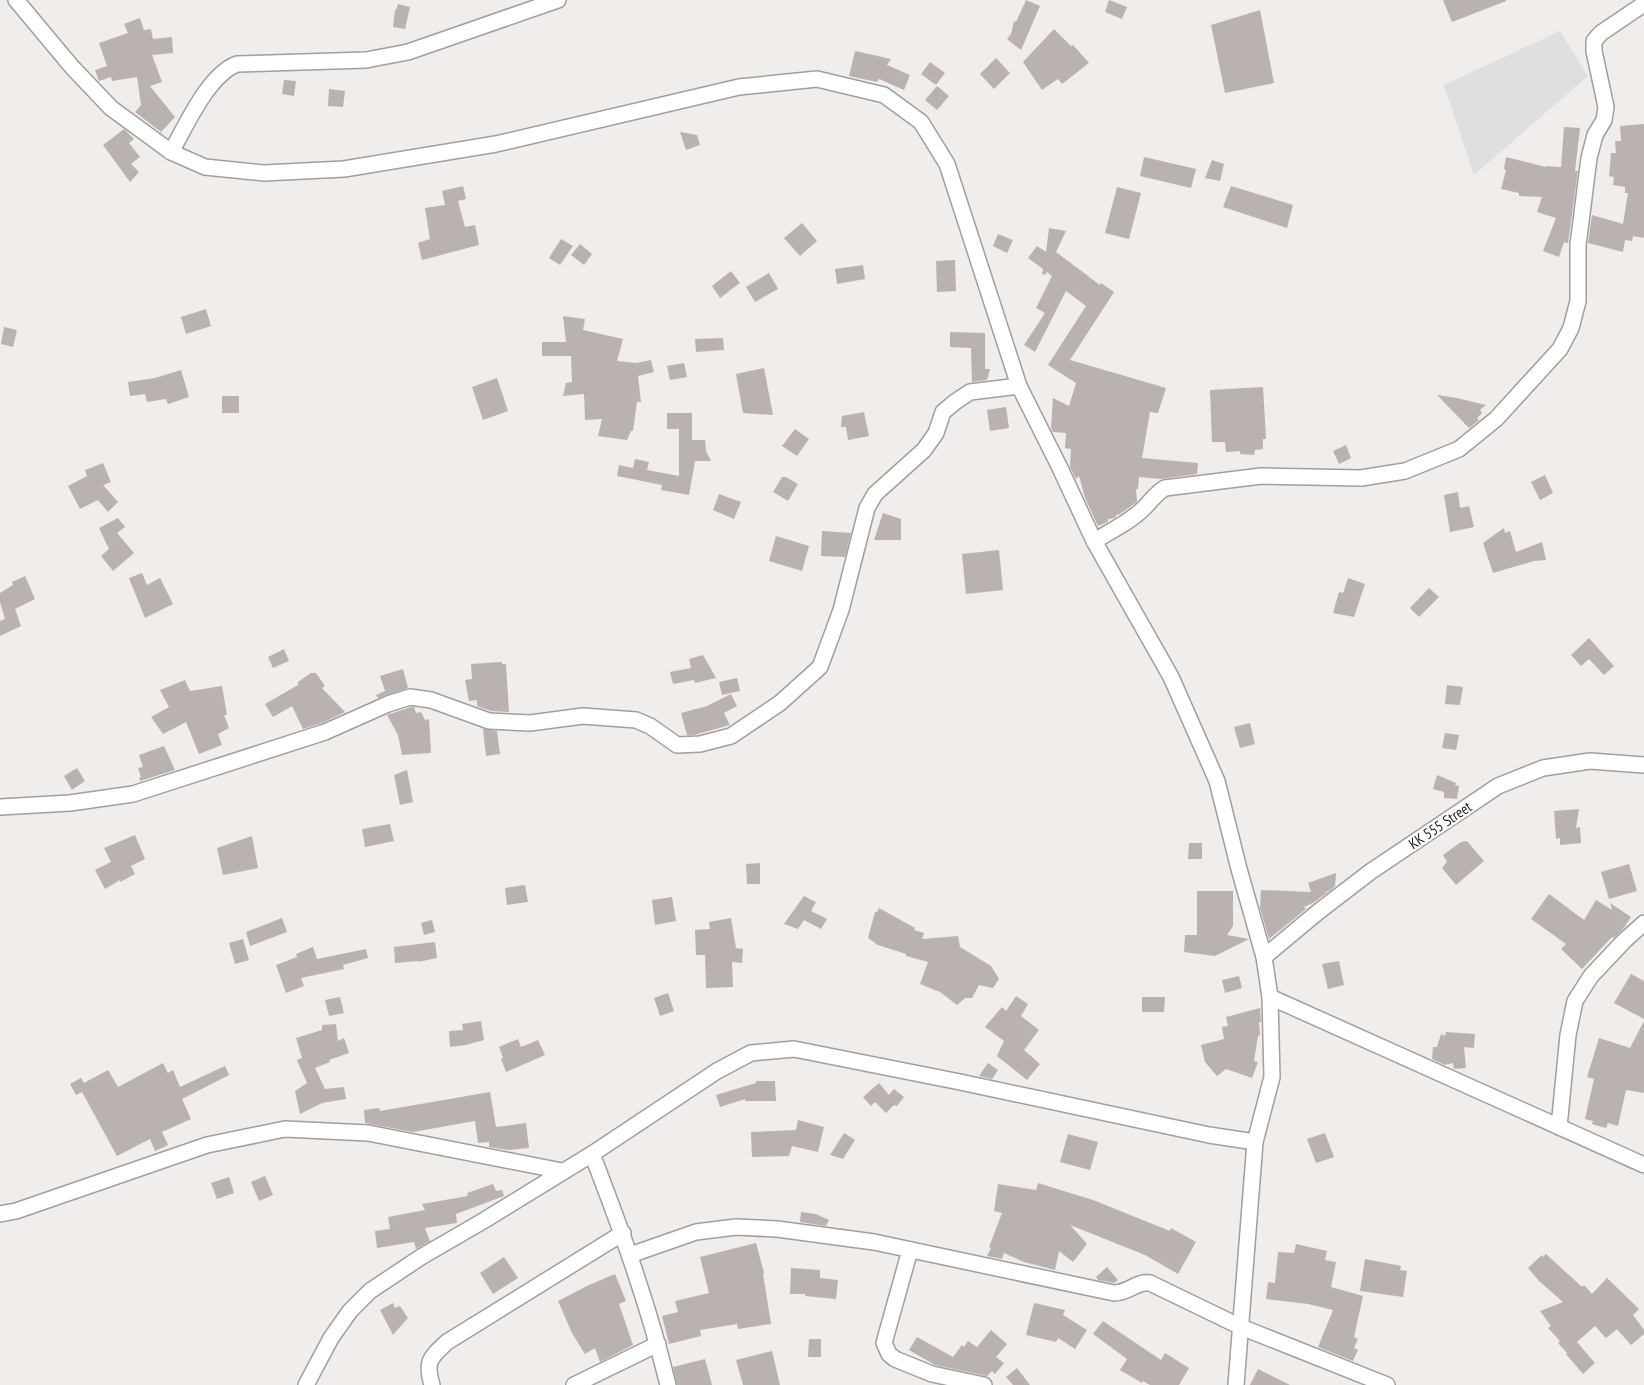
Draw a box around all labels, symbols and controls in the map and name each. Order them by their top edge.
street label: KK 555 Street [1405,797,1475,853]

